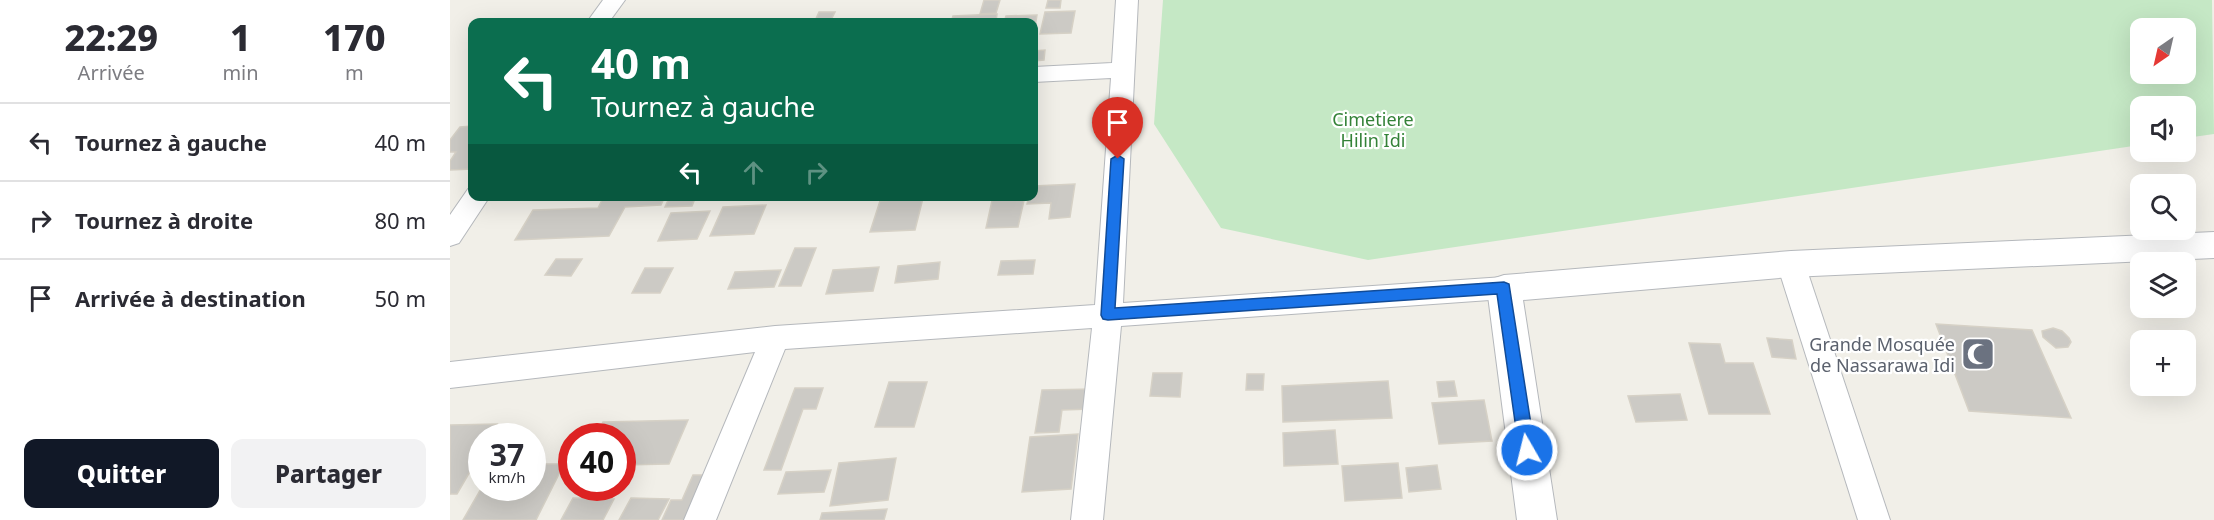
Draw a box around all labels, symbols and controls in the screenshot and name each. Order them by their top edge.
text: 22:29 [64,13,158,62]
text: 1 [230,13,251,62]
text: 170 [323,13,386,62]
north arrow [2130,18,2196,84]
map controls [2130,18,2196,396]
text: 40 m [591,34,691,91]
icon: left [492,42,570,120]
text: Arrivée [78,59,145,86]
text: min [222,59,259,86]
text: m [345,59,364,86]
text: Tournez à gauche [591,88,815,125]
button: sound [2130,96,2196,162]
pin [1092,97,1143,159]
icon: arrive [1101,106,1134,139]
park label: Cimetiere Hilin Idi [1332,107,1414,152]
icon: left [24,126,57,159]
text: Tournez à gauche [75,127,267,157]
text: 40 m [375,127,426,157]
icon: left [674,156,707,189]
icon: ahead [737,156,770,189]
icon: right [800,156,833,189]
button: search [2130,174,2196,240]
icon: right [24,204,57,237]
text: Tournez à droite [75,205,253,235]
text: 80 m [375,205,426,235]
button: layers [2130,252,2196,318]
icon: arrive [24,282,57,315]
text: Arrivée à destination [75,283,306,313]
text: 50 m [375,283,426,313]
button: + [2130,330,2196,396]
place label: Grande Mosquée de Nassarawa Idi [1809,332,1955,377]
mosque icon: Grande Mosquée de Nassarawa Idi [1960,336,1996,372]
position arrow [1495,418,1559,482]
speed limit sign: 40 [558,423,636,501]
text: 37 [490,434,524,475]
button: Quitter [24,439,219,508]
button: Partager [231,439,426,508]
text: km/h [489,467,525,487]

